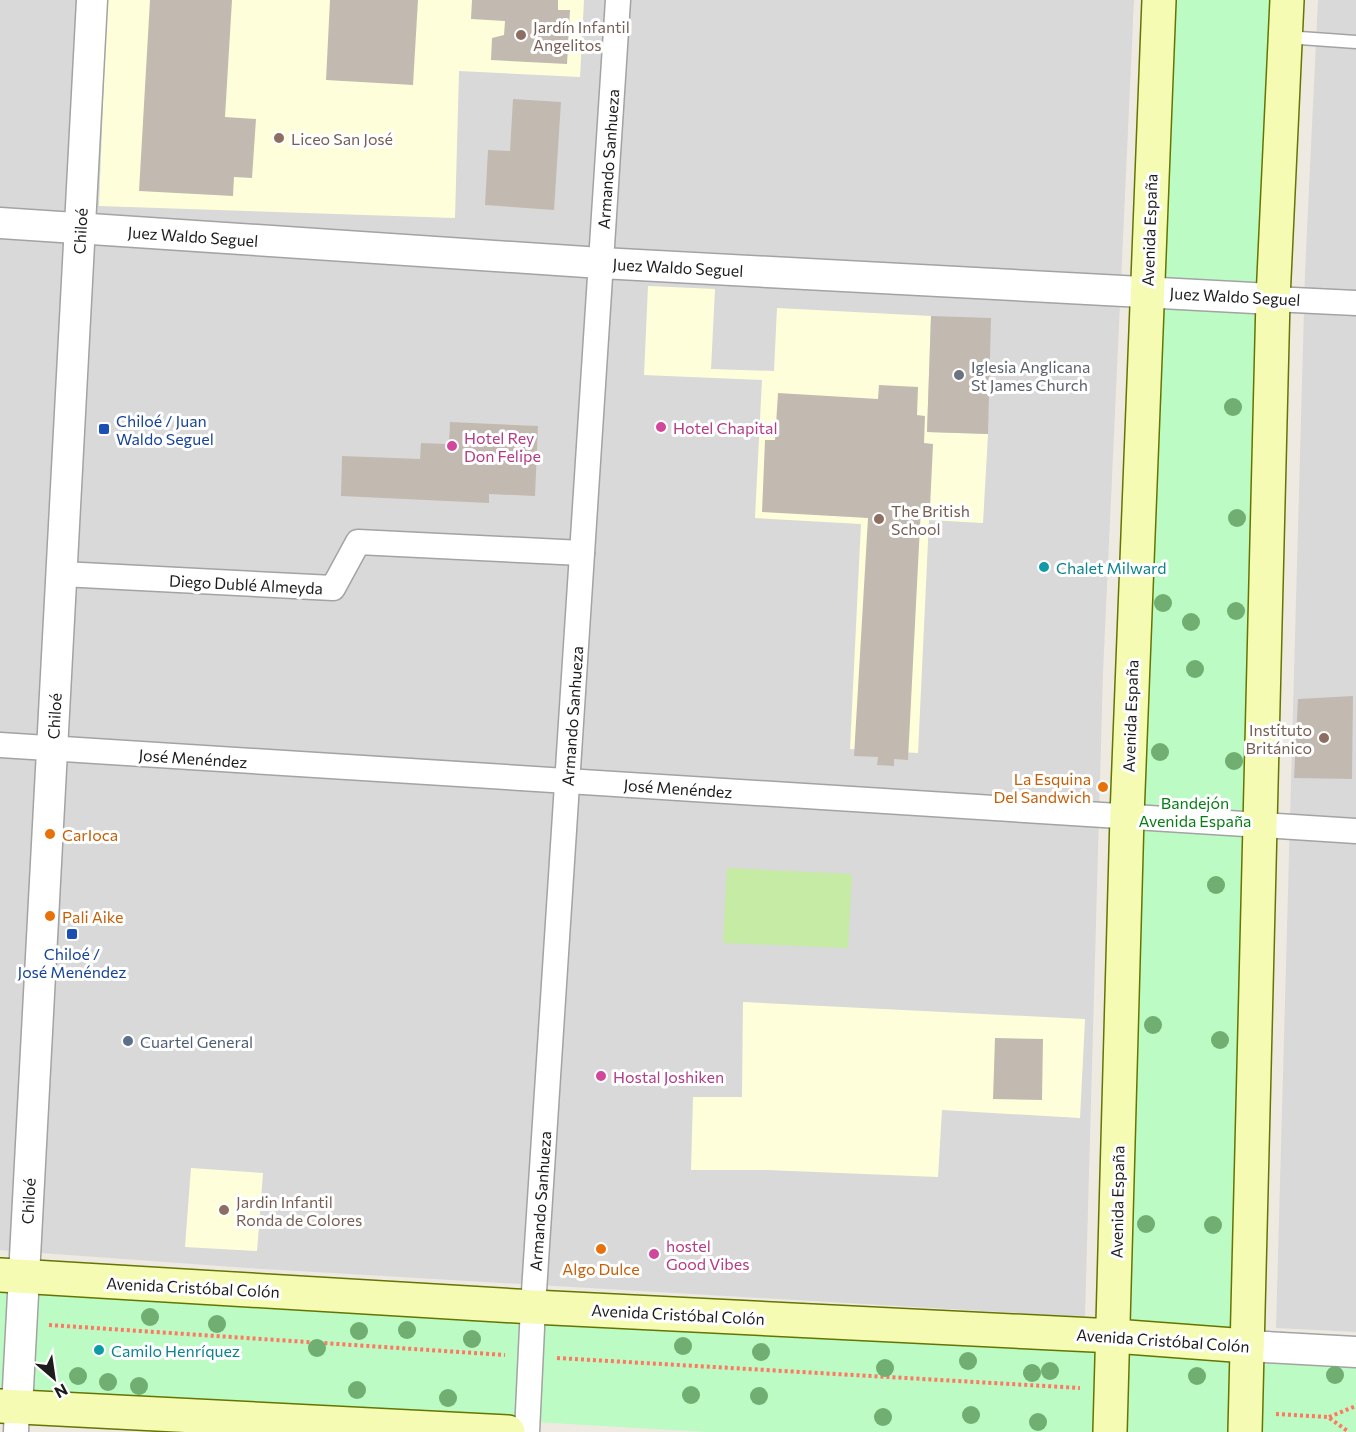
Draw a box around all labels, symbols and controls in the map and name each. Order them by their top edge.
place label: Jardín Infantil Angelitos [533,17,630,54]
marker: Jardín Infantil Angelitos [514,28,528,42]
street label: Armando Sanhueza [594,88,622,230]
place label: Liceo San José [291,129,393,148]
marker: Liceo San José [272,131,286,145]
street label: Avenida España [1138,173,1160,287]
street label: Chiloé [69,207,91,255]
street label: Juez Waldo Seguel [127,222,259,250]
street label: Juez Waldo Seguel [612,254,744,280]
street label: Juez Waldo Seguel [1169,283,1301,309]
place label: Iglesia Anglicana St James Church [971,357,1090,394]
marker: Iglesia Anglicana St James Church [952,368,966,382]
place label: Chiloé / Juan Waldo Seguel [116,411,214,448]
place label: Hotel Chapital [673,418,778,437]
marker: Hotel Chapital [654,420,668,434]
marker: Chiloé / Juan Waldo Seguel [97,422,111,436]
place label: Hotel Rey Don Felipe [464,428,541,465]
marker: Hotel Rey Don Felipe [445,439,459,453]
place label: The British School [891,501,970,538]
marker: The British School [872,512,886,526]
place label: Chalet Milward [1056,558,1166,577]
marker: Chalet Milward [1037,560,1051,574]
street label: Diego Dublé Almeyda [168,570,324,598]
street label: Armando Sanhueza [558,645,586,787]
street label: Avenida España [1119,659,1141,773]
street label: Chiloé [43,692,65,740]
place label: Instituto Británico [1246,720,1312,757]
marker: Instituto Británico [1317,731,1331,745]
street label: José Menéndez [138,745,248,771]
place label: La Esquina Del Sandwich [993,769,1091,806]
street label: José Menéndez [623,775,733,801]
marker: La Esquina Del Sandwich [1096,780,1110,794]
park label: Bandejón Avenida España [1139,793,1251,830]
place label: CarIoca [62,825,118,844]
marker: CarIoca [43,827,57,841]
place label: Pali Aike [62,907,124,926]
marker: Pali Aike [43,909,57,923]
marker: Chiloé / José Menéndez [65,927,79,941]
place label: Chiloé / José Menéndez [18,944,127,981]
place label: Cuartel General [140,1032,253,1051]
marker: Cuartel General [121,1034,135,1048]
place label: Hostal Joshiken [613,1067,724,1086]
marker: Hostal Joshiken [594,1069,608,1083]
street label: Armando Sanhueza [526,1130,554,1272]
street label: Avenida España [1107,1145,1127,1259]
street label: Chiloé [17,1177,39,1225]
place label: Jardin Infantil Ronda de Colores [236,1192,362,1229]
marker: Jardin Infantil Ronda de Colores [217,1203,231,1217]
place label: hostel Good Vibes [666,1236,749,1273]
marker: Algo Dulce [594,1242,608,1256]
marker: hostel Good Vibes [647,1247,661,1261]
place label: Algo Dulce [562,1259,640,1278]
street label: Avenida Cristóbal Colón [106,1273,280,1301]
street label: Avenida Cristóbal Colón [591,1300,765,1328]
street label: Avenida Cristóbal Colón [1076,1324,1250,1356]
place label: Camilo Henríquez [111,1341,240,1360]
marker: Camilo Henríquez [92,1343,106,1357]
north arrow [24,1348,84,1408]
text: N [52,1380,71,1403]

